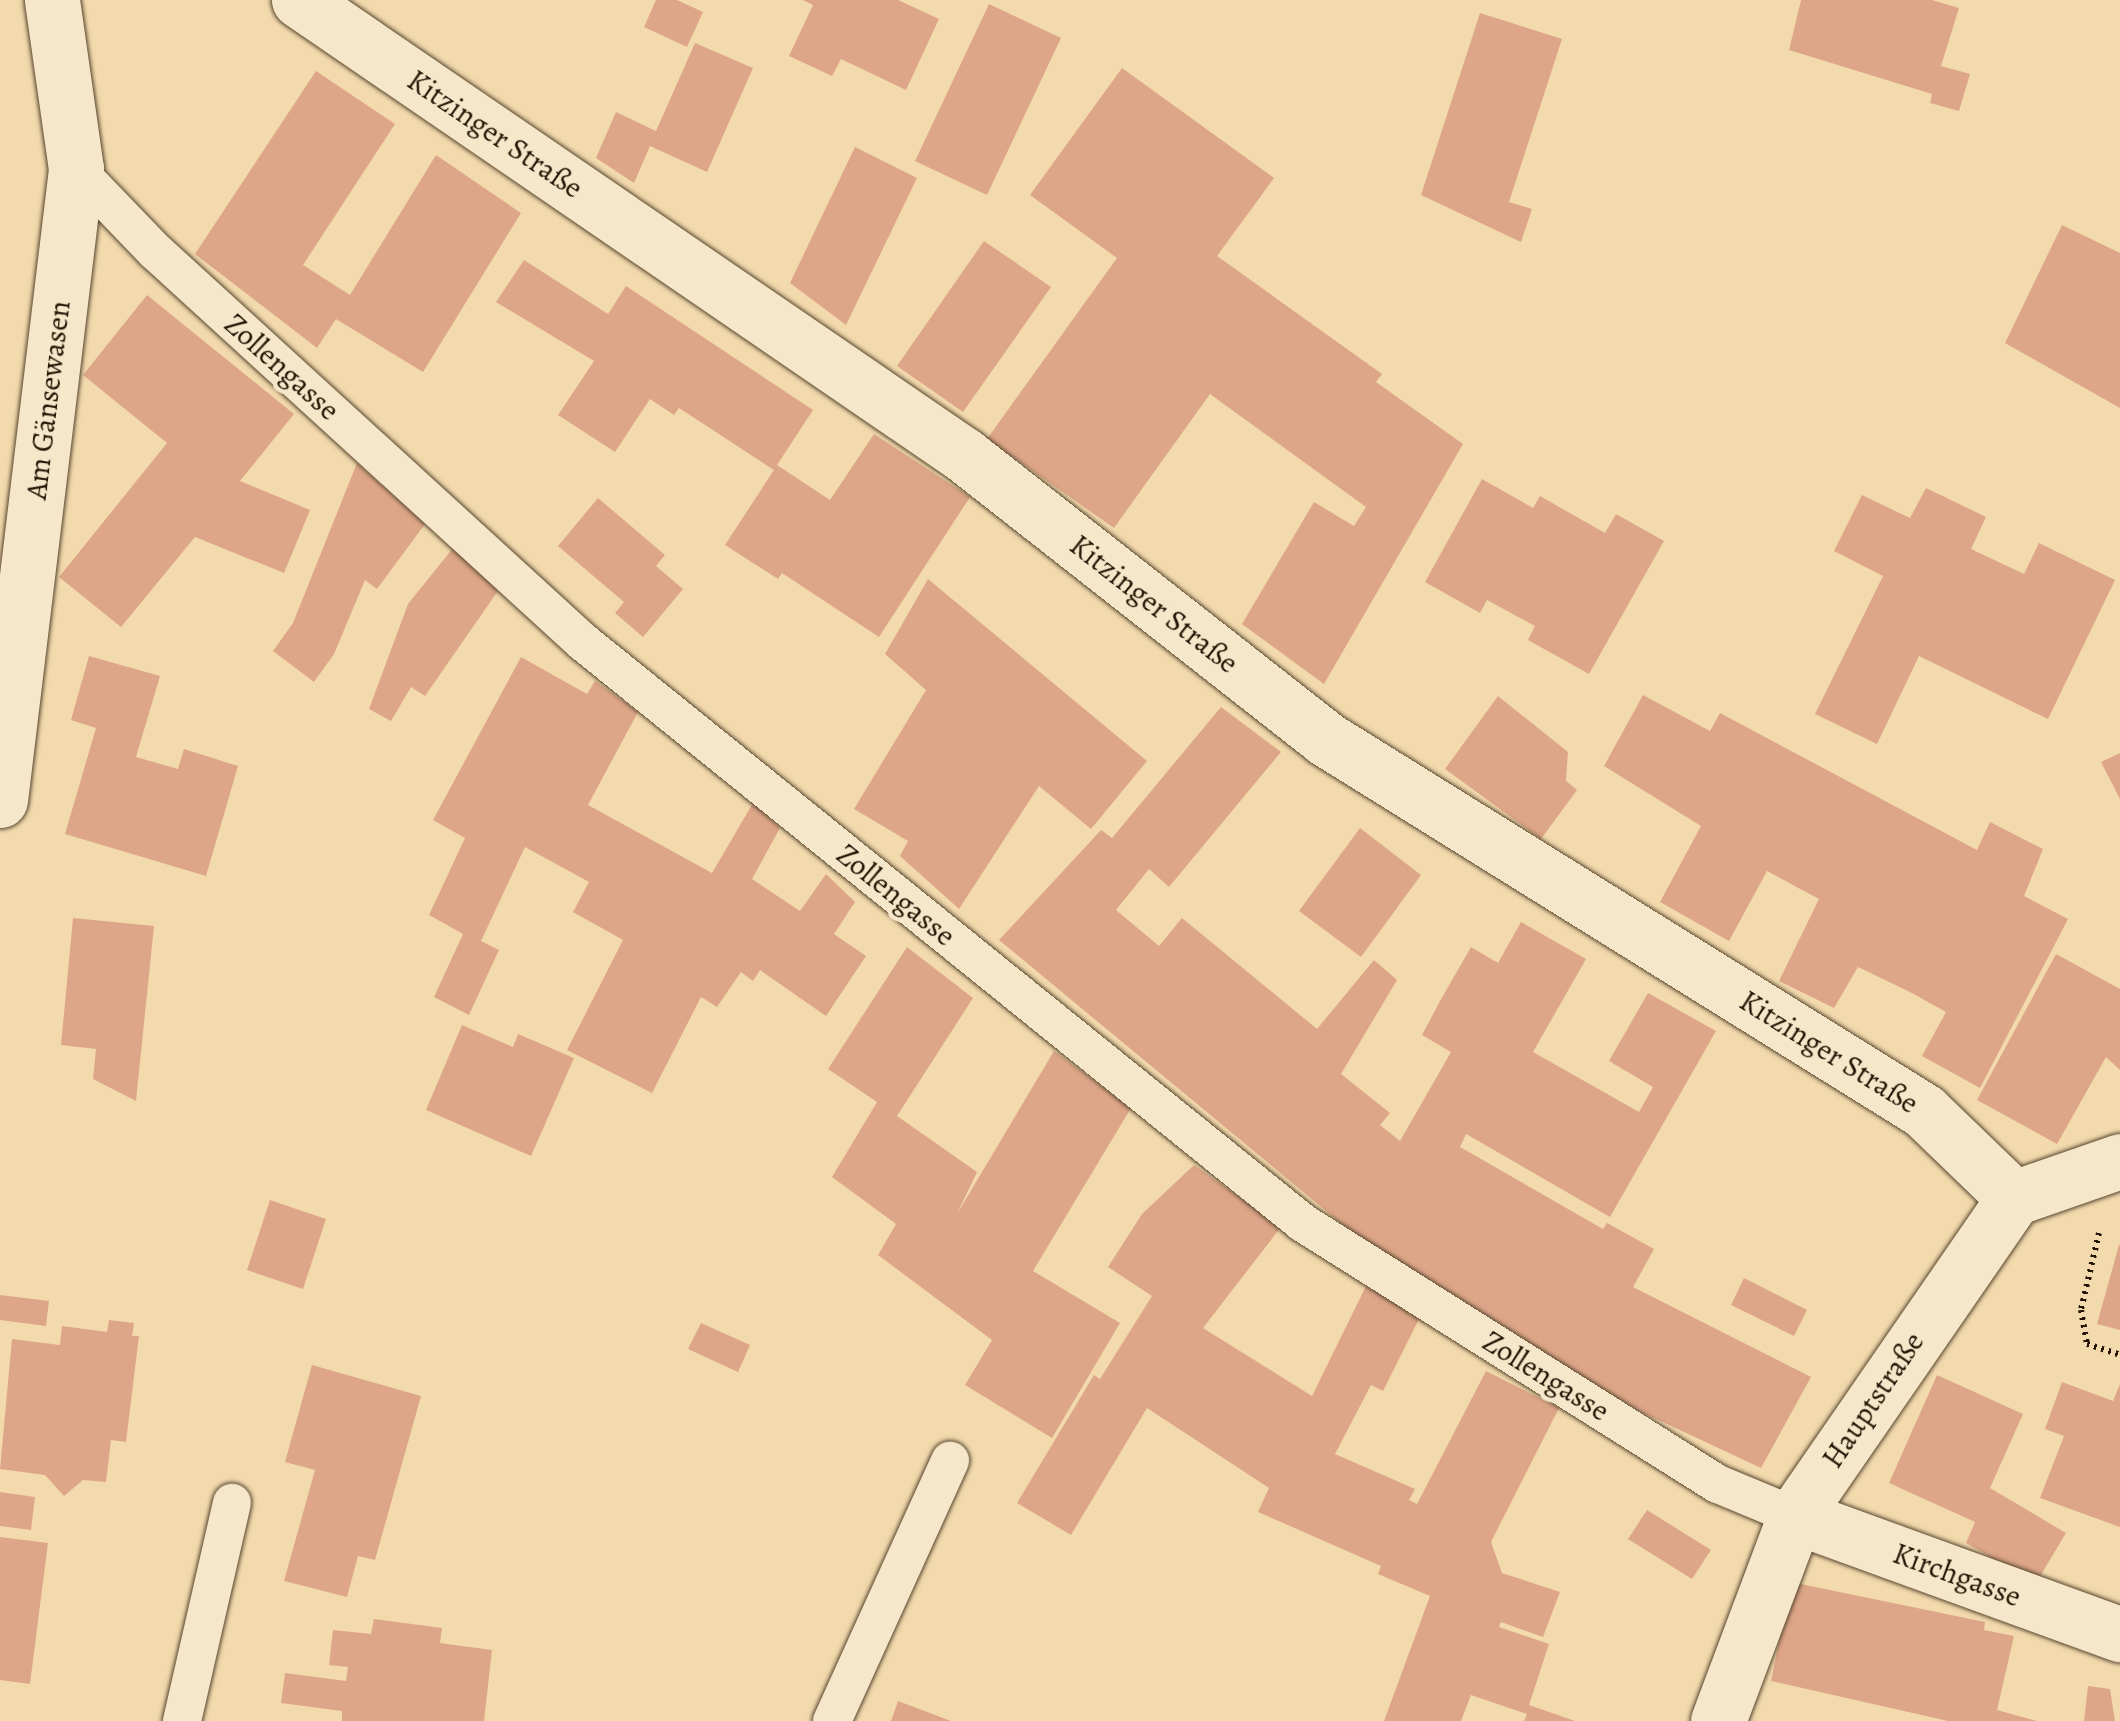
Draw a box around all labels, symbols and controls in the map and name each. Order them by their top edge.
street label: Kitzinger Straße [400,62,590,206]
street label: Am Gänsewasen [18,299,78,501]
street label: Zollengasse [217,306,347,428]
street label: Kitzinger Straße [1063,527,1245,681]
street label: Zollengasse [829,836,963,954]
street label: Kitzinger Straße [1733,983,1925,1121]
street label: Zollengasse [1476,1323,1616,1429]
street label: Hauptstraße [1814,1325,1932,1475]
street label: Kirchgasse [1888,1535,2026,1615]

